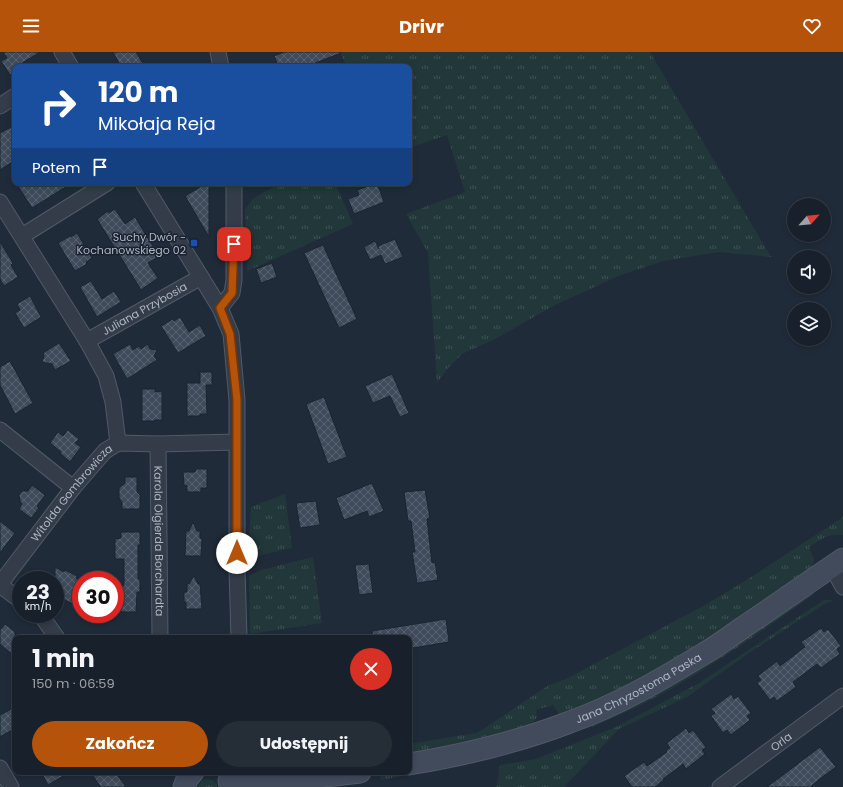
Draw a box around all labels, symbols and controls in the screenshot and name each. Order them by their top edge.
text: Drivr [399,14,444,39]
icon: menu [20,15,42,37]
icon: heart [801,15,823,37]
text: 120 m [98,73,178,112]
icon: right [32,80,84,132]
text: Mikołaja Reja [98,111,216,136]
icon: arrive [89,156,111,178]
text: Potem [32,157,81,178]
north arrow [787,198,831,242]
map controls [787,198,831,346]
pin [217,227,251,261]
place label: Suchy Dwór - Kochanowskiego 02 [77,229,186,258]
icon: arrive [223,233,245,255]
marker: Suchy Dwór - Kochanowskiego 02 [189,238,199,248]
button: sound [787,250,831,294]
street label: Juliana Przybosia [99,278,190,339]
button: layers [787,302,831,346]
street label: Witolda Gombrowicza [27,440,115,545]
street label: Karola Olgierda Borchardta [150,466,168,616]
position arrow [216,532,258,574]
speed limit sign: 30 [72,571,124,623]
text: 23 [26,578,50,606]
text: km/h [25,599,51,614]
text: 1 min [32,642,95,675]
button: close [350,648,392,690]
street label: Jana Chryzostoma Paska [573,649,704,727]
text: 150 m · 06:59 [32,674,115,693]
button: Zakończ [32,721,208,767]
button: Udostępnij [216,721,392,767]
street label: Orla [767,729,795,755]

